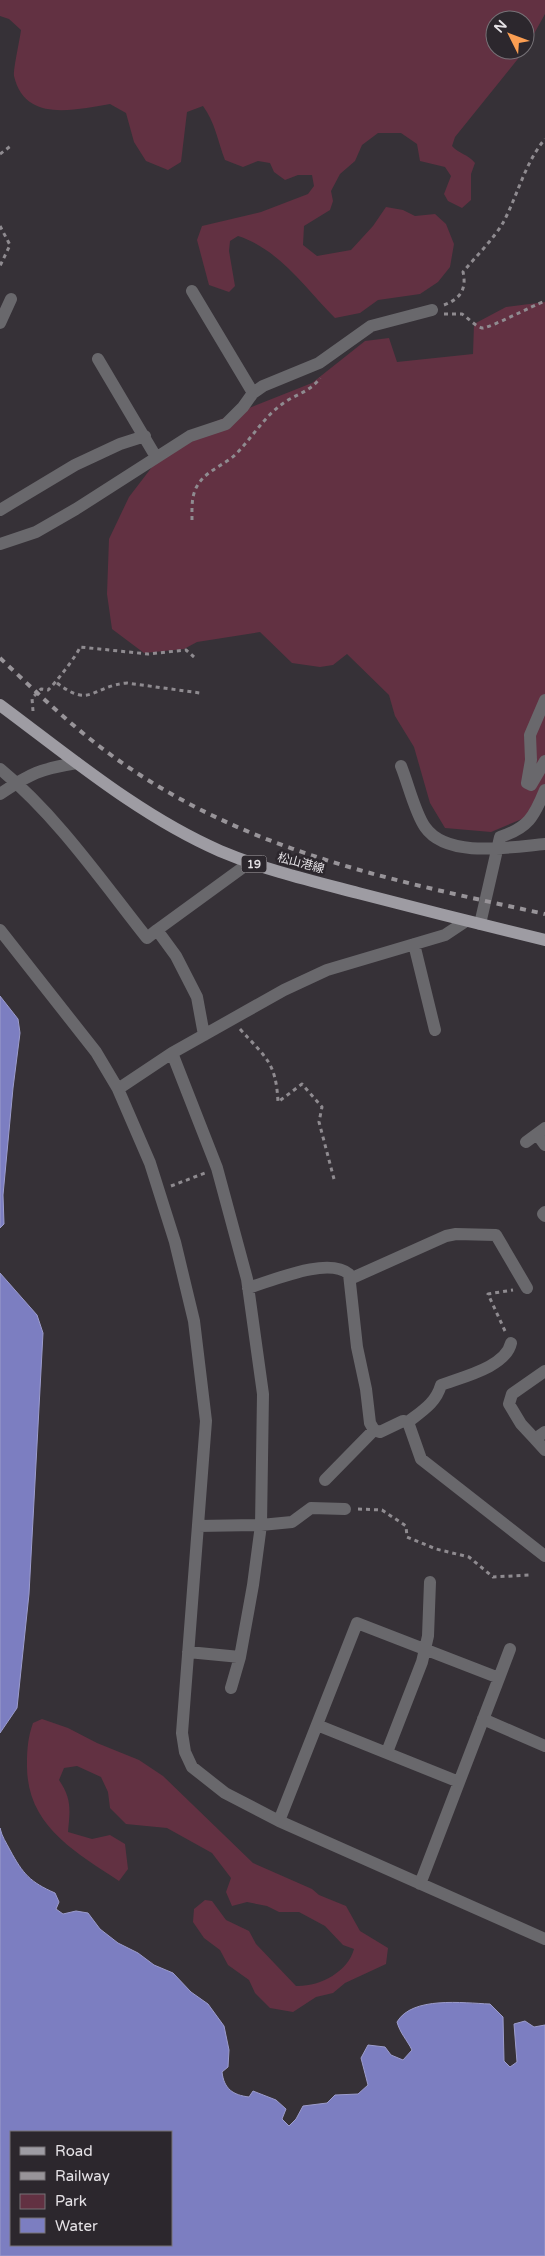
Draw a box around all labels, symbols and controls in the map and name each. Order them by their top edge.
north arrow [485,10,535,60]
text: N [491,17,511,37]
street label: 松山港線 [276,850,326,876]
road number: 19 [242,856,266,872]
legend [10,2131,172,2246]
text: Road [55,2142,93,2160]
text: Railway [55,2167,110,2185]
text: Park [55,2192,87,2210]
text: Water [55,2217,98,2235]

